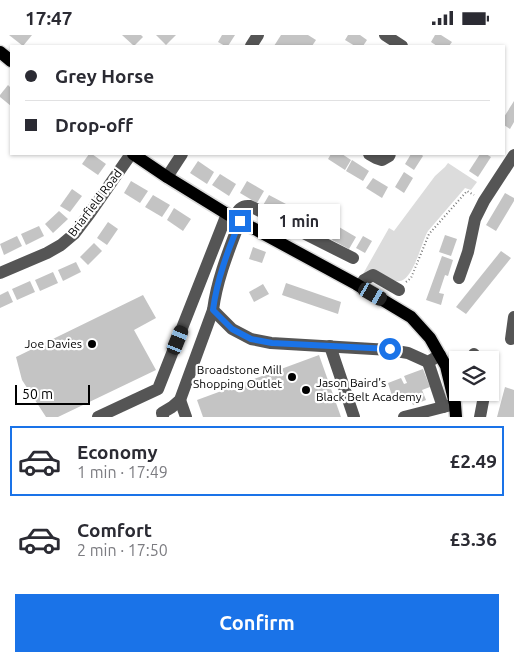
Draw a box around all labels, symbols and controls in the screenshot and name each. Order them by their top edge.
text: 17:47 [25,7,73,29]
text: Grey Horse [55,65,154,87]
text: Drop-off [55,114,133,136]
street label: Briarfield Road [65,167,124,239]
callout: 1 min [258,203,340,239]
route end [229,210,251,232]
text: 1 min [279,212,319,230]
car [356,280,389,308]
car [165,323,190,357]
place label: Joe Davies [24,337,82,350]
marker: Joe Davies [86,338,98,350]
route start [379,338,401,360]
map controls [449,351,499,401]
button: layers [449,351,499,401]
place label: Broadstone Mill Shopping Outlet [193,363,282,390]
marker: Broadstone Mill Shopping Outlet [286,371,298,383]
place label: Jason Baird's Black Belt Academy [316,376,422,403]
scale bar [15,382,90,405]
marker: Jason Baird's Black Belt Academy [300,384,312,396]
text: 50 m [22,386,53,402]
icon: car [17,439,62,484]
text: Economy [77,441,158,463]
text: £2.49 [449,450,497,472]
text: 1 min · 17:49 [77,463,168,481]
icon: car [17,517,62,562]
text: Comfort [77,519,152,541]
text: £3.36 [449,528,497,550]
text: 2 min · 17:50 [77,541,168,559]
button: Confirm [15,594,499,652]

